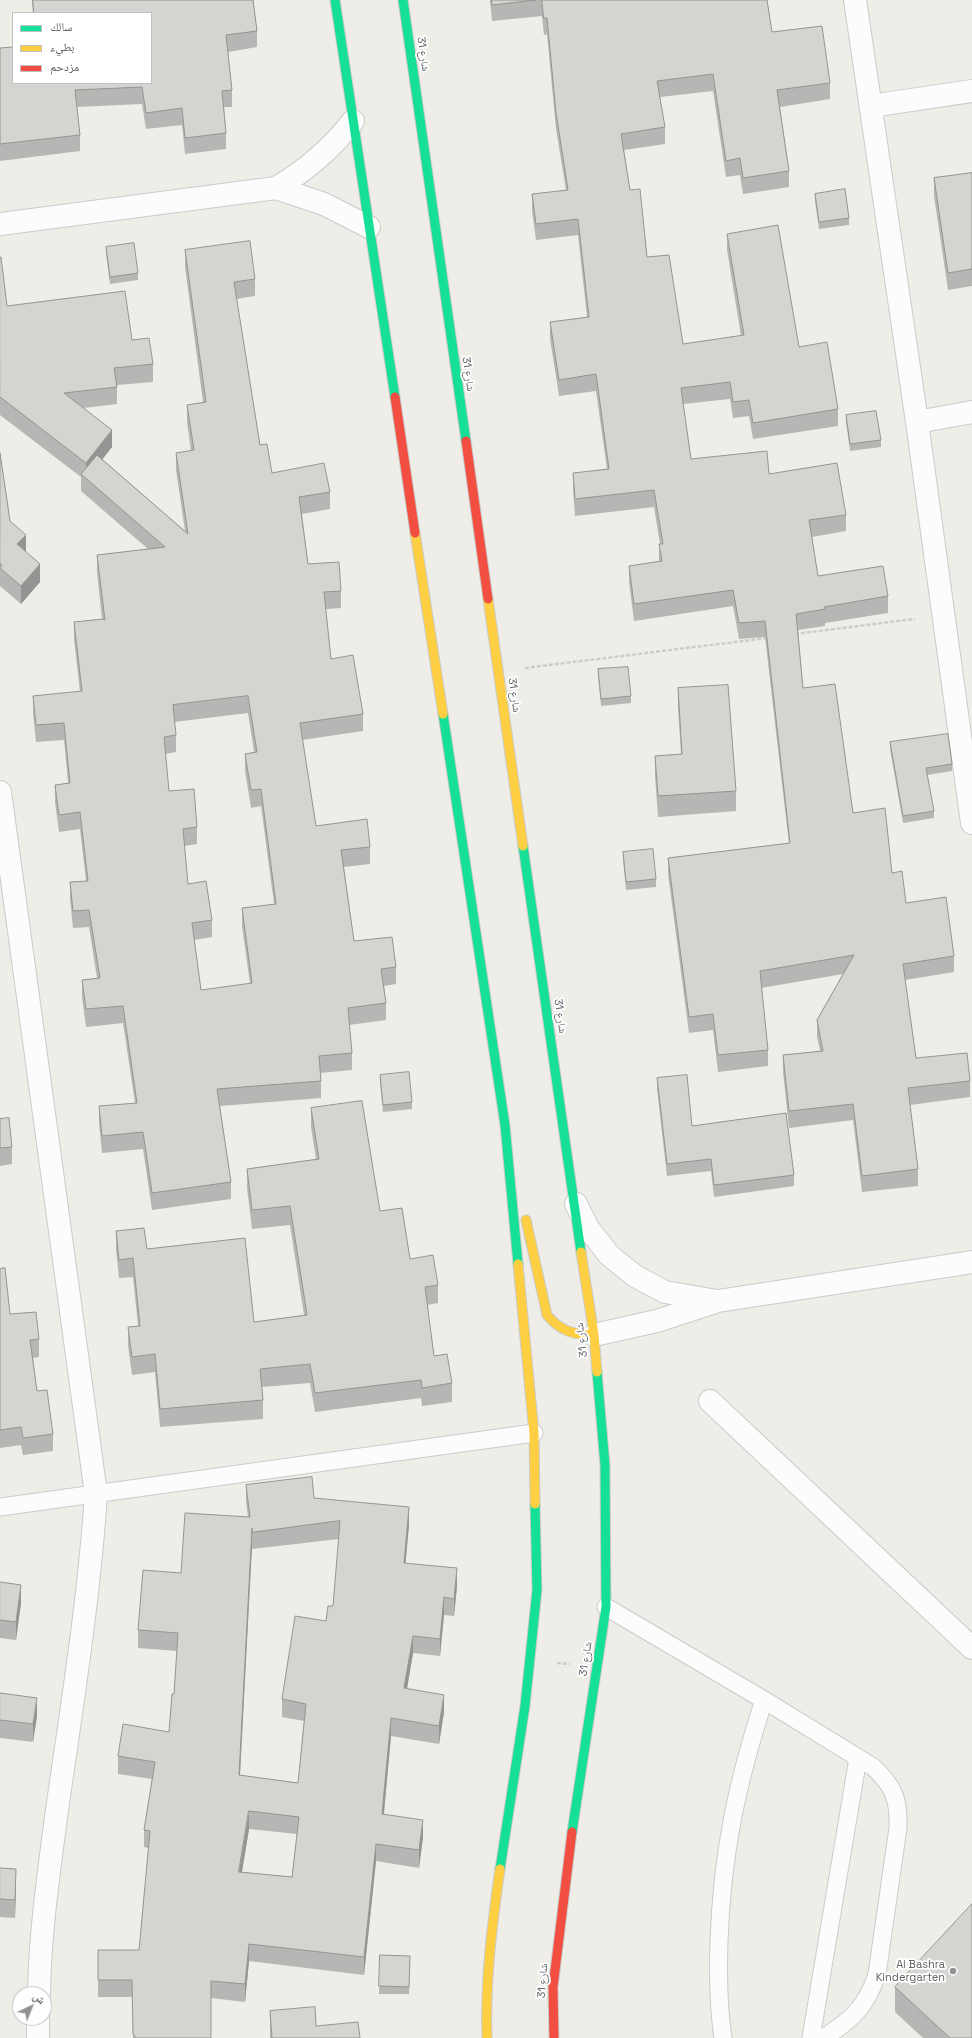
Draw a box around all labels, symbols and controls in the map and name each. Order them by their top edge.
legend [12,12,152,84]
text: سالك [50,19,72,35]
street label: شارع 31 [414,36,432,72]
text: بطيء [50,39,74,55]
text: مزدحم [50,59,79,75]
street label: شارع 31 [459,356,477,392]
street label: شارع 31 [505,677,523,713]
street label: شارع 31 [551,998,569,1034]
street label: شارع 31 [573,1322,591,1358]
street label: شارع 31 [577,1641,595,1677]
place label: Al Bashra Kindergarten [876,1958,945,1984]
street label: شارع 31 [535,1963,551,1999]
marker: Al Bashra Kindergarten [948,1966,958,1976]
north arrow [12,1986,52,2026]
text: ش [30,1989,49,2007]

